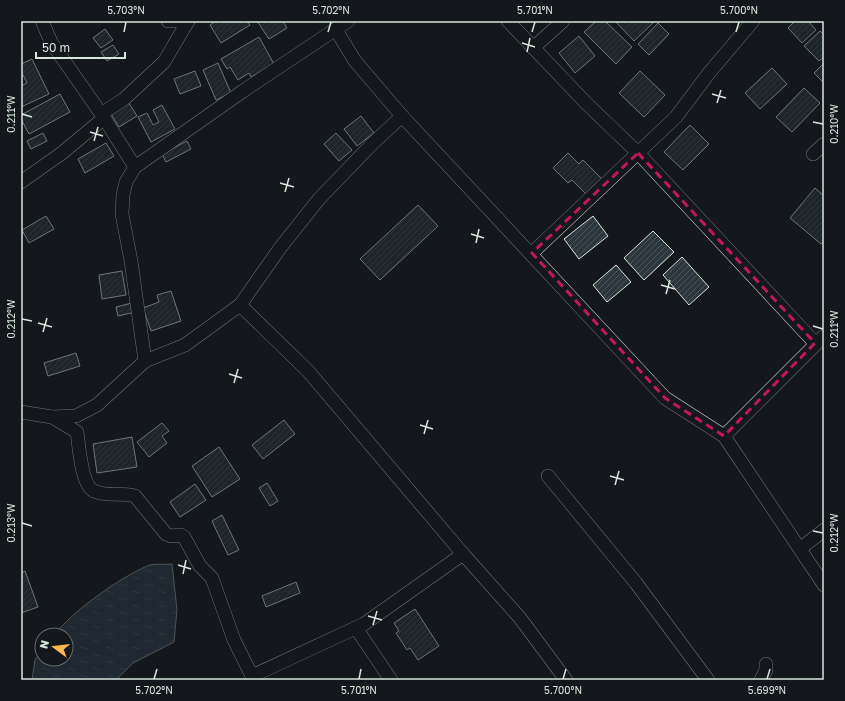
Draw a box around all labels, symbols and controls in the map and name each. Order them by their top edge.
text: 5.703°N [107,4,145,16]
text: 5.702°N [312,4,350,16]
text: 5.701°N [517,4,553,16]
text: 5.700°N [720,4,758,16]
scale bar [36,34,125,60]
text: 50 m [42,40,70,55]
text: 0.211°W [5,95,17,133]
text: 0.210°W [828,104,840,144]
text: 0.212°W [5,299,17,339]
text: 0.211°W [828,310,840,348]
text: 0.213°W [5,503,17,543]
text: 0.212°W [828,513,840,553]
north arrow [34,627,74,667]
text: N [36,639,51,650]
text: 5.702°N [135,684,173,696]
text: 5.701°N [341,684,377,696]
text: 5.700°N [544,684,582,696]
text: 5.699°N [748,684,786,696]

